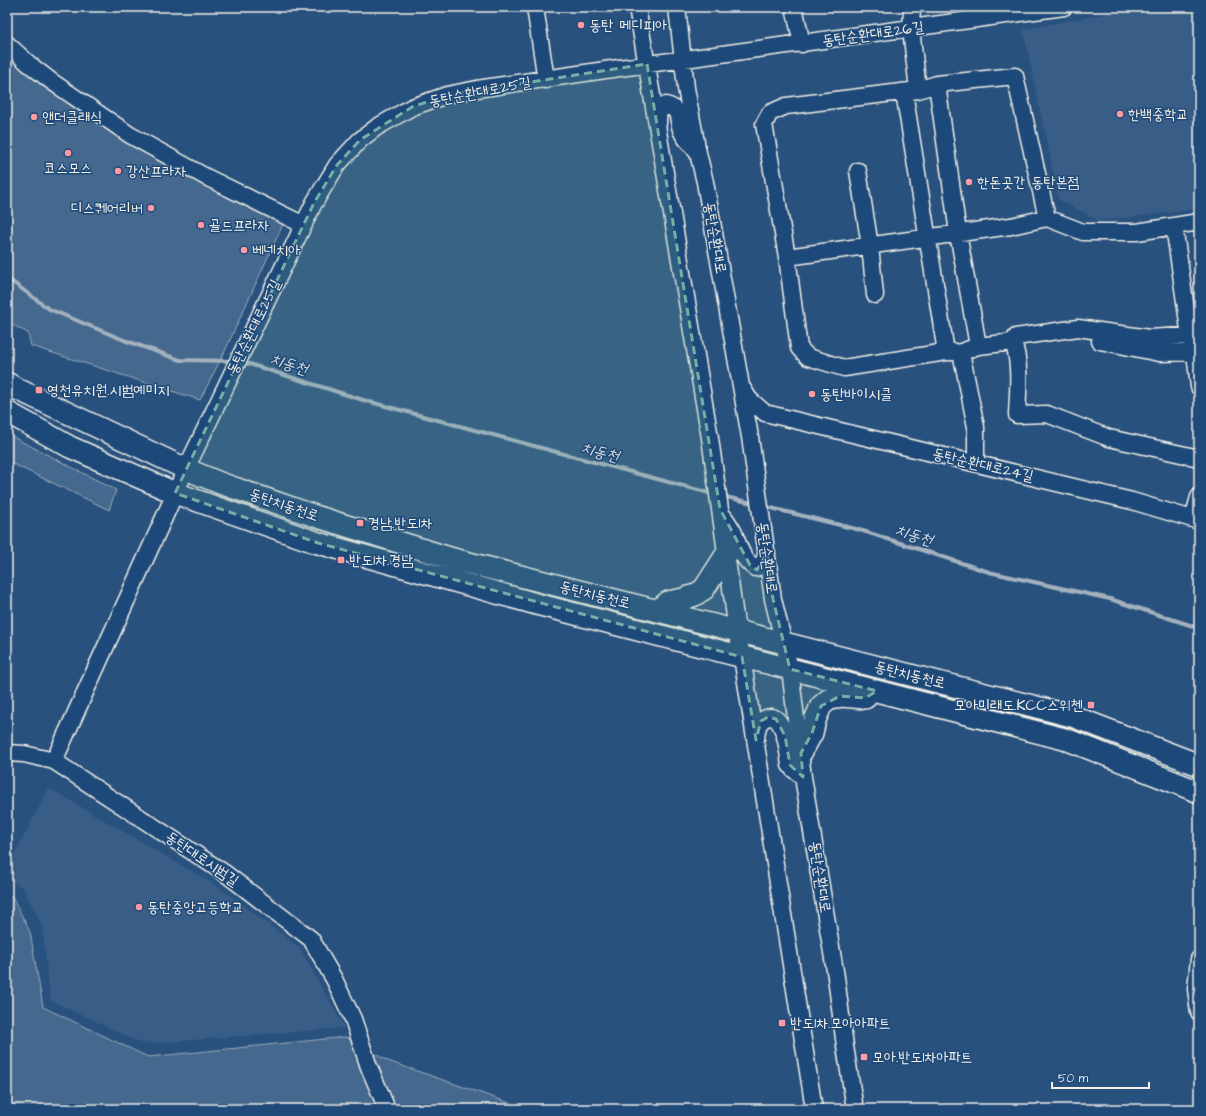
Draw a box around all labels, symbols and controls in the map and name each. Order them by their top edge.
place label: 동탄 메디피아 [589,15,667,36]
street label: 동탄순환대로26길 [821,16,925,52]
marker: 동탄 메디피아 [576,20,586,30]
street label: 동탄순환대로25길 [427,72,533,112]
place label: 한백중학교 [1128,104,1188,125]
place label: 앤더클래식 [42,107,102,128]
marker: 한백중학교 [1115,109,1125,119]
marker: 앤더클래식 [29,112,39,122]
marker: 코스모스 [63,148,73,158]
place label: 코스모스 [44,158,92,179]
place label: 강산프라자 [126,161,186,182]
marker: 강산프라자 [113,166,123,176]
place label: 한돈곳간 동탄본점 [977,172,1080,193]
marker: 한돈곳간 동탄본점 [964,177,974,187]
place label: 디스퀘어리버 [71,198,143,219]
street label: 동탄순환대로 [698,201,732,275]
marker: 디스퀘어리버 [146,203,156,213]
place label: 골드프라자 [209,215,269,236]
marker: 골드프라자 [196,220,206,230]
place label: 베네치아 [252,240,300,261]
marker: 베네치아 [239,245,249,255]
street label: 동탄순환대로25길 [222,276,286,378]
water label: 치동천 [267,348,313,381]
place label: 영천유치원.시범예미지 [47,380,170,401]
place label: 동탄바이시클 [820,384,892,405]
marker: 영천유치원.시범예미지 [34,385,44,395]
marker: 동탄바이시클 [807,389,817,399]
water label: 치동천 [578,436,624,468]
street label: 동탄순환대로24길 [930,443,1036,487]
street label: 동탄치동천로 [246,483,322,527]
place label: 경남.반도1차 [368,513,432,534]
marker: 경남.반도1차 [355,518,365,528]
water label: 치동천 [892,519,938,552]
street label: 동탄순환대로 [752,521,782,595]
place label: 반도1차.경남 [349,550,413,571]
marker: 반도1차.경남 [336,555,346,565]
street label: 동탄치동천로 [557,576,633,614]
street label: 동탄치동천로 [872,656,948,694]
place label: 모아미래도.KCC스위첸 [954,695,1083,716]
marker: 모아미래도.KCC스위첸 [1086,700,1096,710]
street label: 동탄대로시범길 [161,827,243,891]
street label: 동탄순환대로 [804,840,836,914]
place label: 동탄중앙고등학교 [147,897,244,918]
marker: 동탄중앙고등학교 [134,902,144,912]
place label: 반도1차.모아아파트 [790,1013,891,1034]
marker: 반도1차.모아아파트 [777,1018,787,1028]
place label: 모아.반도1차아파트 [872,1047,973,1068]
marker: 모아.반도1차아파트 [859,1052,869,1062]
scale bar [1052,1064,1149,1090]
text: 50 m [1058,1070,1089,1087]

